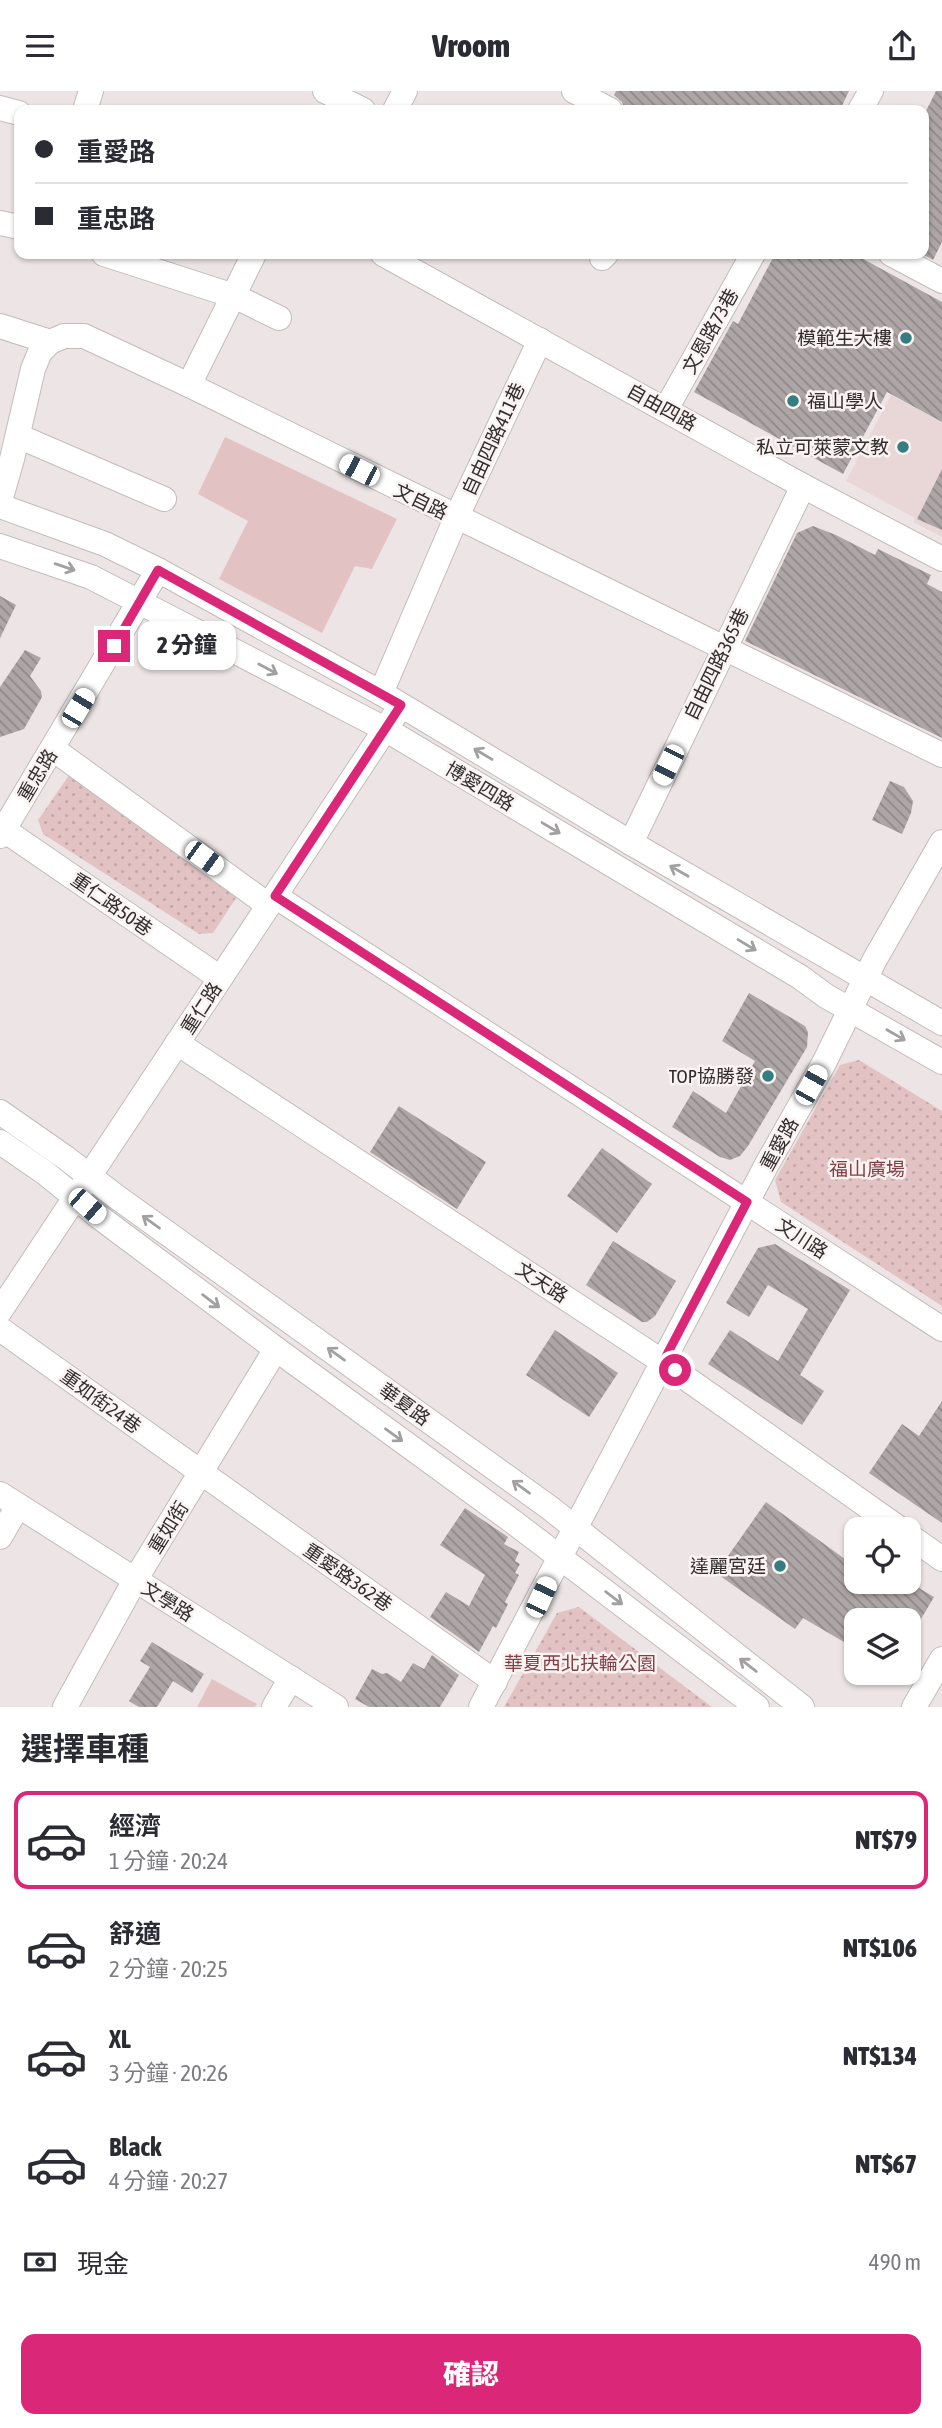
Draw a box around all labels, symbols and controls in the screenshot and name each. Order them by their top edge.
icon: menu [21,27,59,65]
text: Vroom [432,27,510,64]
icon: share [883,27,921,65]
text: 重愛路 [77,137,155,167]
text: 重忠路 [77,204,155,234]
street label: 文恩路73巷 [678,285,742,377]
place label: 模範生大樓 [797,327,892,349]
marker: 模範生大樓 [898,330,914,346]
street label: 自由四路411巷 [457,379,529,499]
street label: 自由四路 [623,379,701,435]
place label: 福山學人 [807,390,883,412]
marker: 福山學人 [785,393,801,409]
place label: 私立可萊蒙文教 [756,436,889,458]
marker: 私立可萊蒙文教 [895,439,911,455]
car [336,451,383,489]
street label: 文自路 [391,479,451,523]
one-way arrow [53,562,75,574]
street label: 自由四路365巷 [679,604,753,724]
callout: 2 分鐘 [138,621,236,671]
route end [98,630,130,662]
text: 2 分鐘 [157,632,217,658]
one-way arrow [257,662,278,676]
car [59,685,98,731]
car [650,742,687,788]
street label: 重忠路 [13,745,61,805]
one-way arrow [474,747,494,761]
street label: 博愛四路 [442,757,518,815]
one-way arrow [541,822,561,836]
car [181,837,228,879]
one-way arrow [669,864,689,878]
street label: 重仁路50巷 [67,868,157,940]
one-way arrow [736,939,756,953]
street label: 重仁路 [176,978,226,1038]
one-way arrow [886,1028,906,1042]
car [792,1062,831,1108]
place label: TOP協勝發 [669,1065,754,1087]
marker: TOP協勝發 [760,1068,776,1084]
street label: 重愛路 [756,1114,802,1174]
park label: 福山廣場 [829,1158,905,1180]
car [65,1184,110,1228]
street label: 文川路 [772,1213,832,1263]
one-way arrow [142,1215,161,1229]
street label: 文天路 [512,1257,572,1307]
one-way arrow [201,1293,220,1308]
one-way arrow [327,1347,346,1362]
route start [659,1354,691,1386]
street label: 重如街24巷 [57,1365,145,1437]
street label: 華夏路 [375,1378,435,1430]
one-way arrow [384,1428,403,1443]
one-way arrow [512,1480,531,1494]
street label: 重如街 [144,1497,192,1557]
map controls [844,1517,921,1685]
button: locate [844,1517,921,1594]
street label: 重愛路362巷 [300,1539,396,1615]
place label: 達麗宮廷 [690,1555,766,1577]
marker: 達麗宮廷 [772,1558,788,1574]
car [523,1574,560,1620]
street label: 文學路 [138,1577,198,1625]
one-way arrow [604,1591,623,1606]
button: layers [844,1608,921,1685]
park label: 華夏西北扶輪公園 [504,1652,656,1674]
one-way arrow [739,1657,758,1672]
text: 選擇車種 [21,1730,149,1767]
icon: car [25,1809,88,1872]
text: 經濟 [109,1811,161,1841]
text: NT$79 [855,1825,917,1855]
text: 1 分鐘 · 20:24 [109,1848,228,1874]
icon: car [25,1917,88,1980]
text: 舒適 [109,1919,161,1949]
text: NT$106 [843,1933,917,1963]
text: 2 分鐘 · 20:25 [109,1956,228,1982]
text: XL [109,2024,131,2054]
icon: car [25,2025,88,2088]
text: NT$134 [843,2041,917,2071]
text: 3 分鐘 · 20:26 [109,2060,228,2086]
text: Black [109,2132,161,2162]
icon: car [25,2133,88,2196]
text: NT$67 [855,2149,917,2179]
text: 4 分鐘 · 20:27 [109,2168,228,2194]
icon: cash [21,2243,59,2281]
text: 現金 [77,2249,129,2279]
text: 490 m [869,2249,921,2275]
button: 確認 [21,2334,921,2414]

